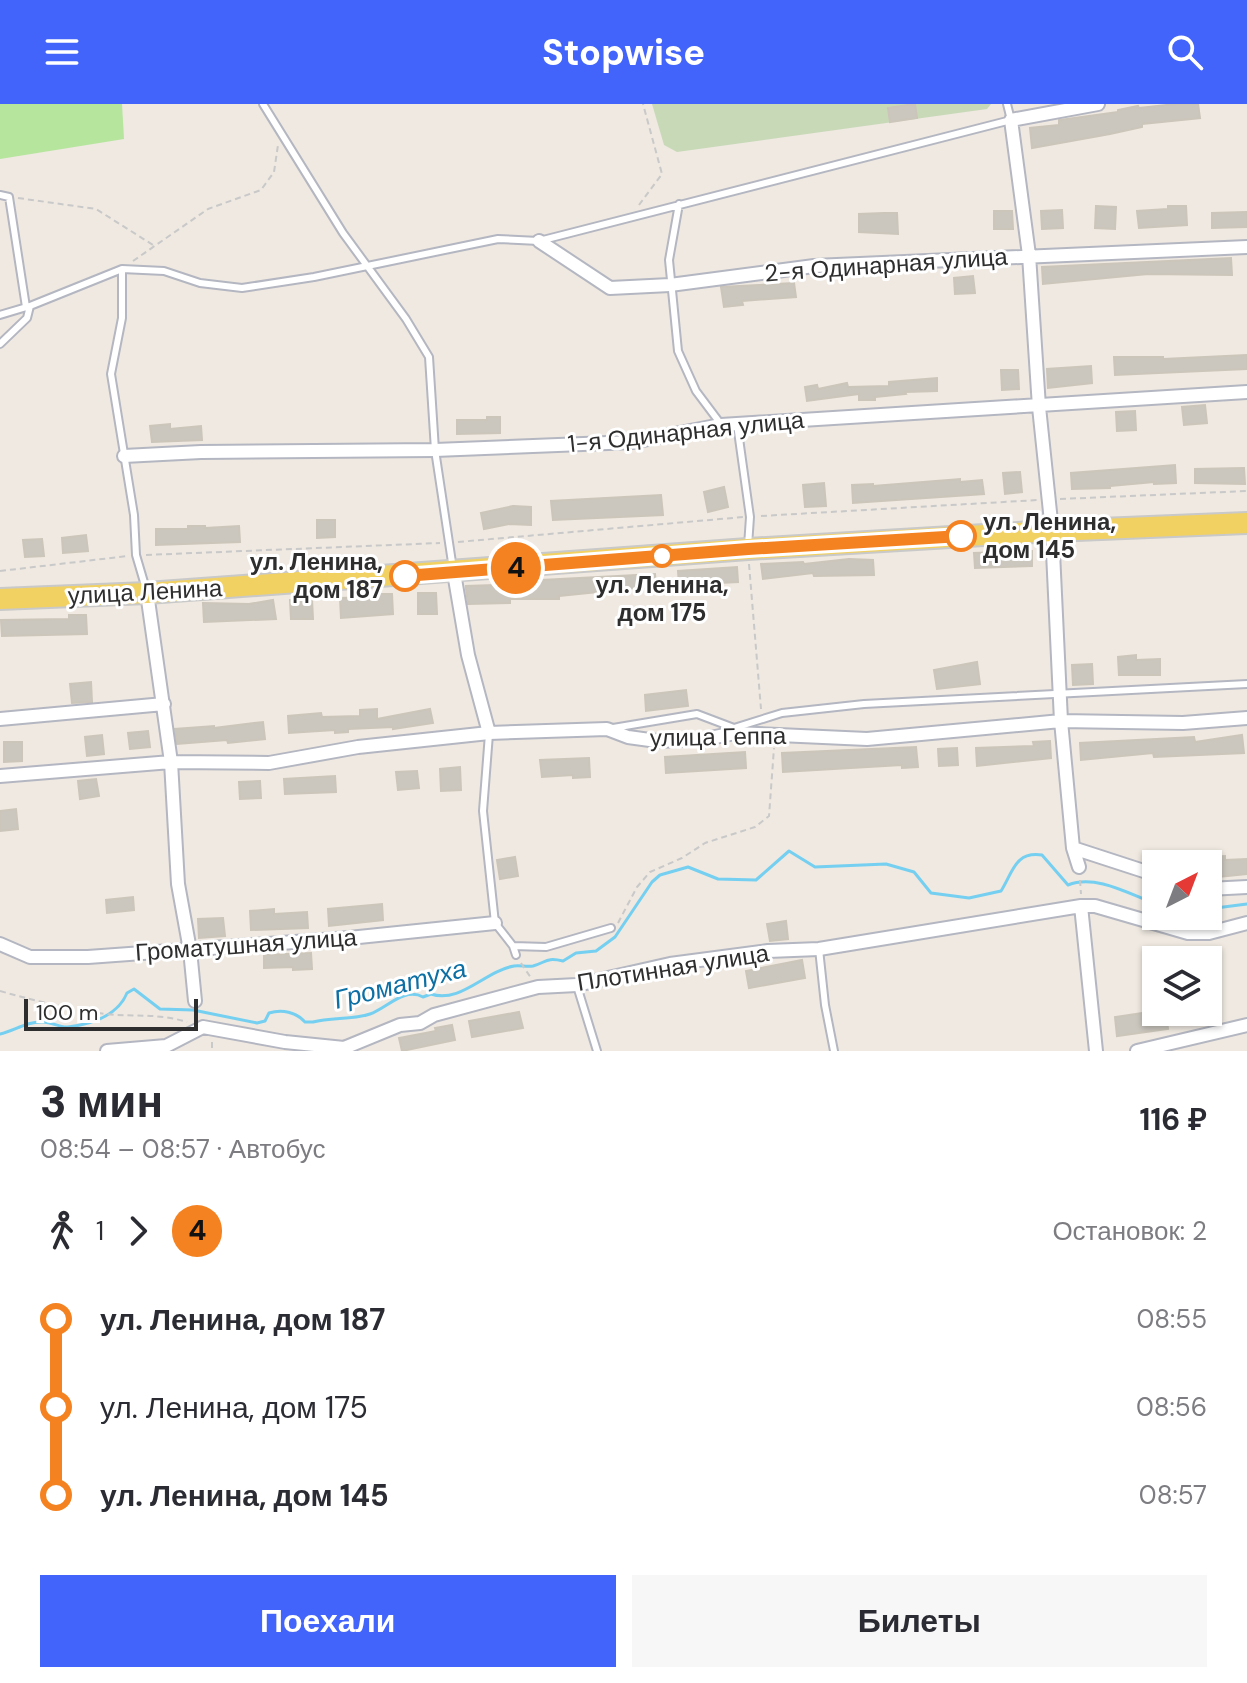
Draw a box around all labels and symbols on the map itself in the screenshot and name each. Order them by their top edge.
street label: 2-я Одинарная улица [763,240,1009,288]
street label: 1-я Одинарная улица [566,404,806,459]
place label: ул. Ленина, дом 145 [983,506,1116,565]
marker: ул. Ленина, дом 145 [946,521,976,551]
line badge: 4 [490,542,542,594]
marker: ул. Ленина, дом 175 [651,545,673,567]
place label: ул. Ленина, дом 187 [250,546,383,605]
marker: ул. Ленина, дом 187 [390,561,420,591]
place label: ул. Ленина, дом 175 [595,569,729,628]
street label: улица Ленина [67,572,224,611]
street label: улица Геппа [650,720,787,753]
north arrow [1142,850,1222,930]
street label: Громатушная улица [134,921,358,968]
street label: Плотинная улица [575,937,772,998]
water label: Громатуха [330,951,470,1017]
scale bar [24,995,198,1031]

